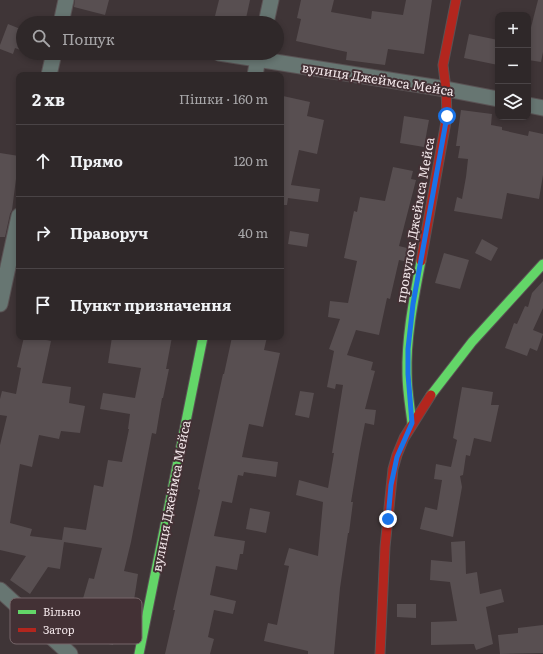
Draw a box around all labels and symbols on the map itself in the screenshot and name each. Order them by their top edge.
street label: вулиця Джеймса Мейса [301,57,456,100]
route start [438,107,456,125]
street label: провулок Джеймса Мейса [391,135,438,304]
street label: вулиця Джеймса Мейса [146,418,195,573]
route end [379,510,397,528]
legend [10,598,142,644]
text: Вільно [43,603,81,619]
text: Затор [43,621,75,637]

